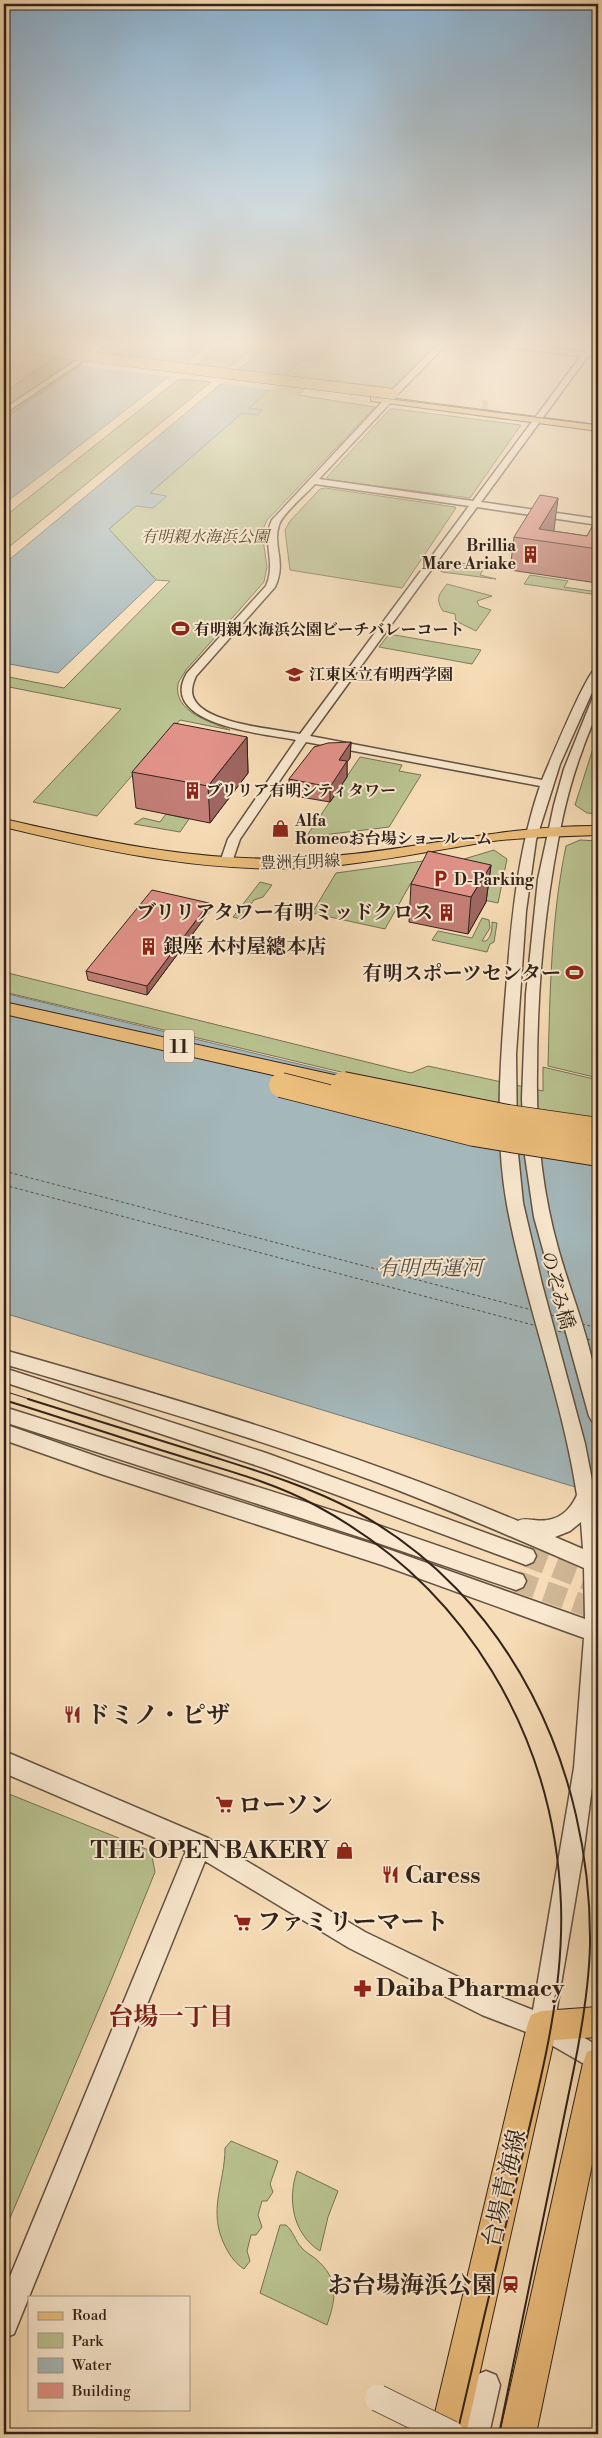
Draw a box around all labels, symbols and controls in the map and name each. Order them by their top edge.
park label: 有明親水海浜公園 [141,527,272,547]
place label: Brillia Mare Ariake [422,536,516,574]
building icon: Brillia Mare Ariake [520,544,540,564]
sports icon: 有明親水海浜公園ビーチバレーコート [170,619,190,639]
place label: 有明親水海浜公園ビーチバレーコート [194,620,464,640]
school or university icon: 江東区立有明西学園 [285,664,305,684]
place label: 江東区立有明西学園 [309,665,453,685]
building icon: ブリリア有明シティタワー [182,780,202,800]
place label: ブリリア有明シティタワー [206,781,396,801]
place label: Alfa Romeoお台場ショールーム [294,811,492,849]
shop icon: Alfa Romeoお台場ショールーム [271,819,291,839]
street label: 豊洲有明線 [260,851,340,873]
parking icon: D-Parking [430,869,450,889]
place label: D-Parking [454,870,535,890]
place label: ブリリアタワー有明ミッドクロス [136,901,433,926]
building icon: ブリリアタワー有明ミッドクロス [437,902,457,922]
place label: 銀座 木村屋總本店 [163,935,326,960]
building icon: 銀座 木村屋總本店 [139,936,159,956]
place label: 有明スポーツセンター [363,962,561,987]
sports icon: 有明スポーツセンター [565,963,585,983]
road number: 11 [164,1030,194,1062]
street label: のぞみ橋 [534,1249,579,1332]
water label: 有明西運河 [378,1256,486,1282]
place label: ドミノ・ピザ [86,1701,230,1731]
restaurant icon: ドミノ・ピザ [62,1705,82,1725]
place label: ローソン [238,1791,333,1821]
supermarket icon: ローソン [214,1795,234,1815]
place label: THE OPEN BAKERY [91,1836,331,1866]
shop icon: THE OPEN BAKERY [334,1840,354,1860]
place label: Caress [405,1861,480,1891]
restaurant icon: Caress [381,1865,401,1885]
place label: ファミリーマート [257,1908,449,1938]
supermarket icon: ファミリーマート [233,1912,253,1932]
place label: Daiba Pharmacy [376,1974,565,2004]
pharmacy icon: Daiba Pharmacy [352,1978,372,1998]
district label: 台場一丁目 [108,2002,234,2033]
street label: 台場青海線 [477,2126,533,2250]
place label: お台場海浜公園 [328,2271,496,2301]
station icon: お台場海浜公園 [500,2275,520,2295]
legend [28,2296,190,2410]
text: Road [72,2306,107,2325]
text: Park [72,2332,104,2351]
text: Water [71,2356,112,2375]
text: Building [71,2382,131,2401]

